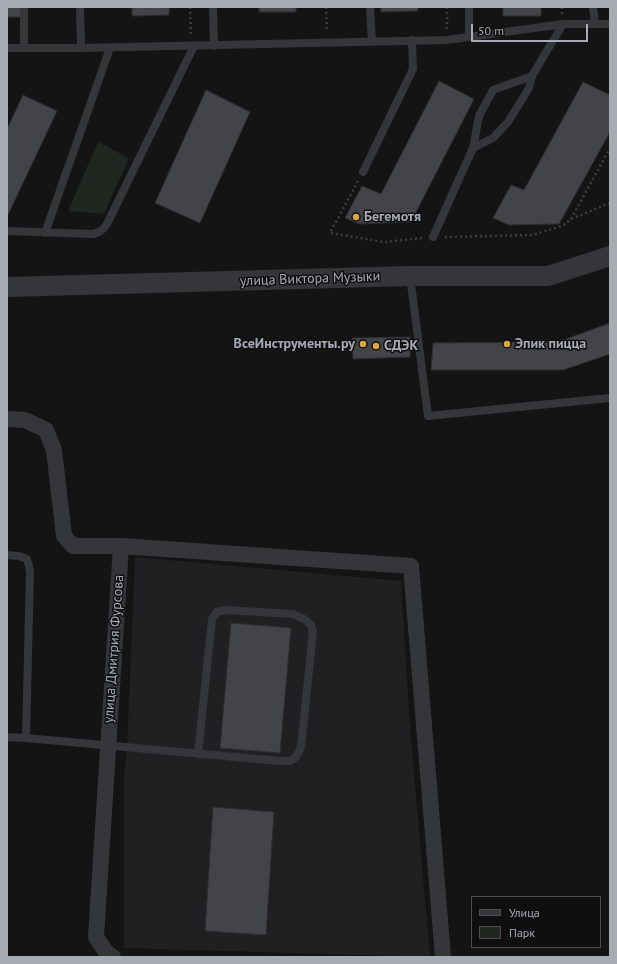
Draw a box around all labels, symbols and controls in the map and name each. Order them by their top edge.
scale bar [473,16,590,42]
text: 50 m [478,23,504,38]
place label: Бегемотя [364,209,421,225]
marker: Бегемотя [351,212,361,222]
street label: улица Виктора Музыки [240,268,380,290]
place label: ВсеИнструменты.ру [234,336,355,352]
place label: Эпик пицца [515,336,586,352]
place label: СДЭК [384,338,418,354]
marker: ВсеИнструменты.ру [358,339,368,349]
marker: Эпик пицца [502,339,512,349]
marker: СДЭК [371,341,381,351]
street label: улица Дмитрия Фурсова [100,574,128,724]
legend [471,896,601,948]
text: Улица [509,905,540,920]
text: Парк [509,925,535,940]

